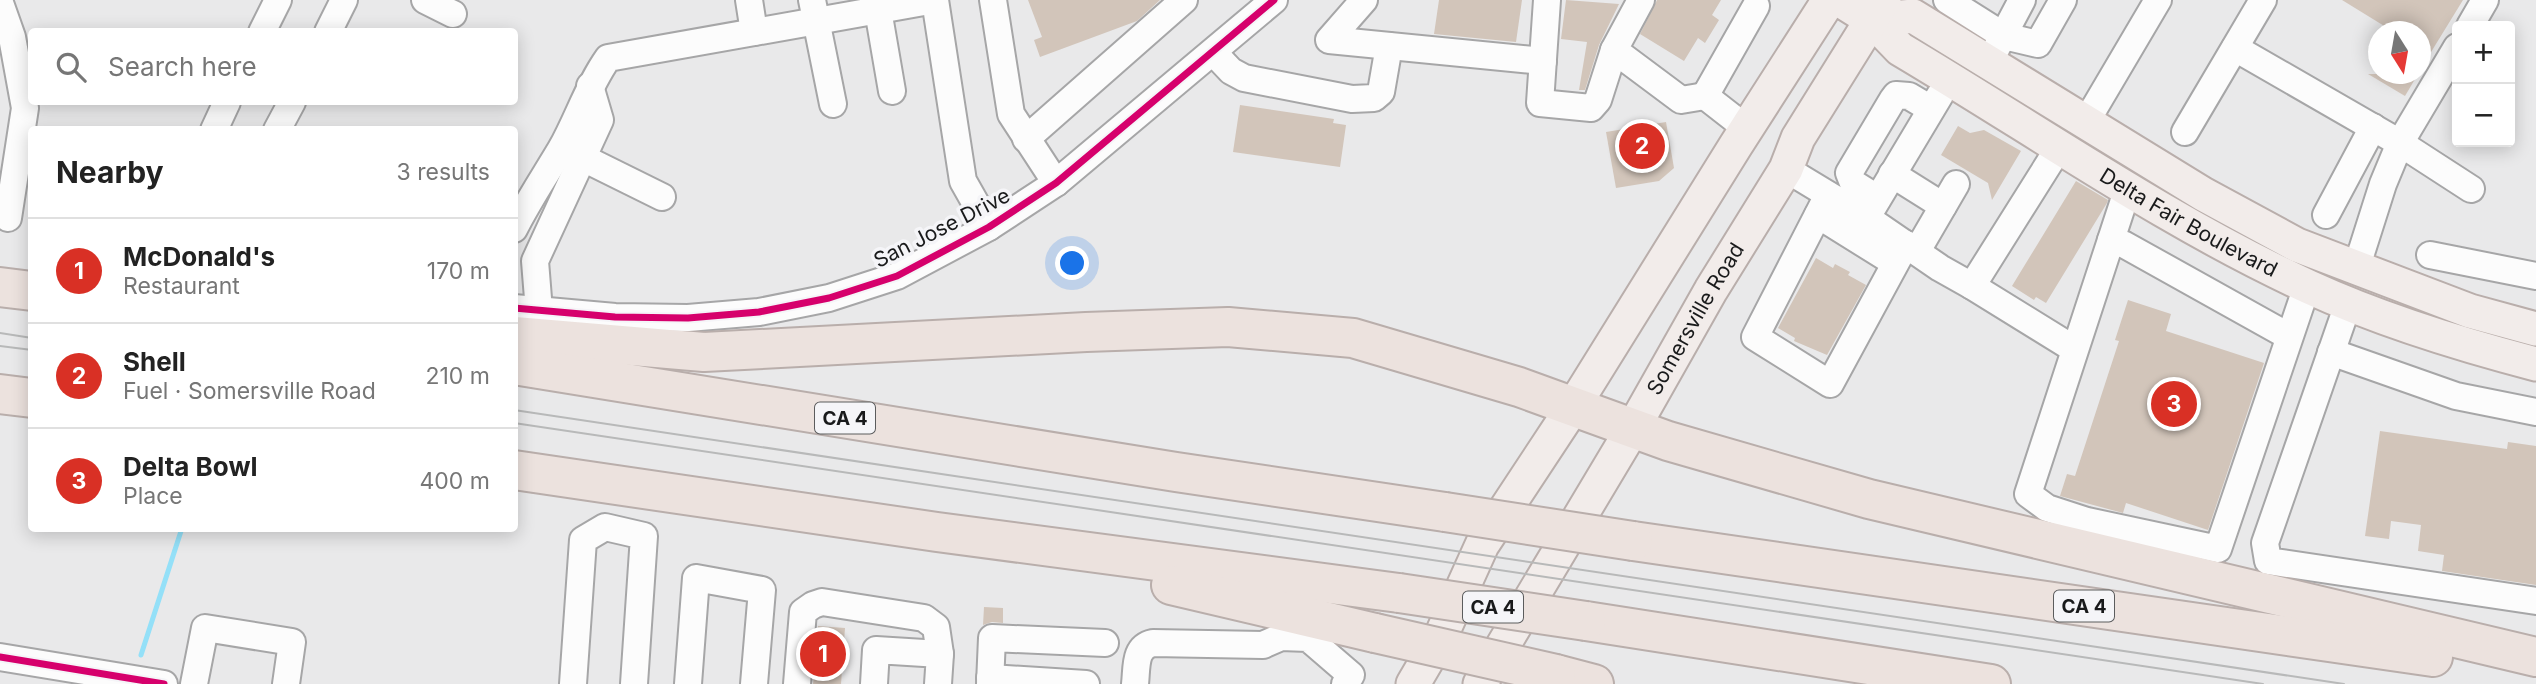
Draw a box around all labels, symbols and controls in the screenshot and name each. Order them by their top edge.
north arrow [2368,21,2431,84]
map controls [2452,21,2515,147]
button: + [2452,21,2515,84]
search box [28,28,518,105]
icon: search [52,48,90,86]
text: Search here [108,51,257,82]
button: − [2452,84,2515,147]
pin: 2 [1619,120,1665,172]
text: Nearby [56,154,164,190]
text: 3 results [397,158,490,186]
street label: Delta Fair Boulevard [2096,162,2282,282]
street label: San Jose Drive [869,182,1014,273]
street label: Somersville Road [1641,238,1749,399]
text: McDonald's [123,241,275,272]
your location [1055,246,1089,280]
text: 1 [74,257,84,285]
text: 170 m [427,257,490,285]
text: Restaurant [123,272,240,300]
text: Shell [123,346,186,377]
text: 2 [72,362,86,390]
text: 210 m [425,362,490,390]
text: Fuel · Somersville Road [123,377,376,405]
pin: 3 [2151,378,2197,430]
road number: CA 4 [815,402,875,434]
text: Delta Bowl [123,451,258,482]
text: 3 [72,467,86,495]
text: 400 m [420,467,490,495]
text: Place [123,482,183,510]
road number: CA 4 [2054,590,2114,622]
road number: CA 4 [1463,592,1523,622]
pin: 1 [800,628,846,680]

